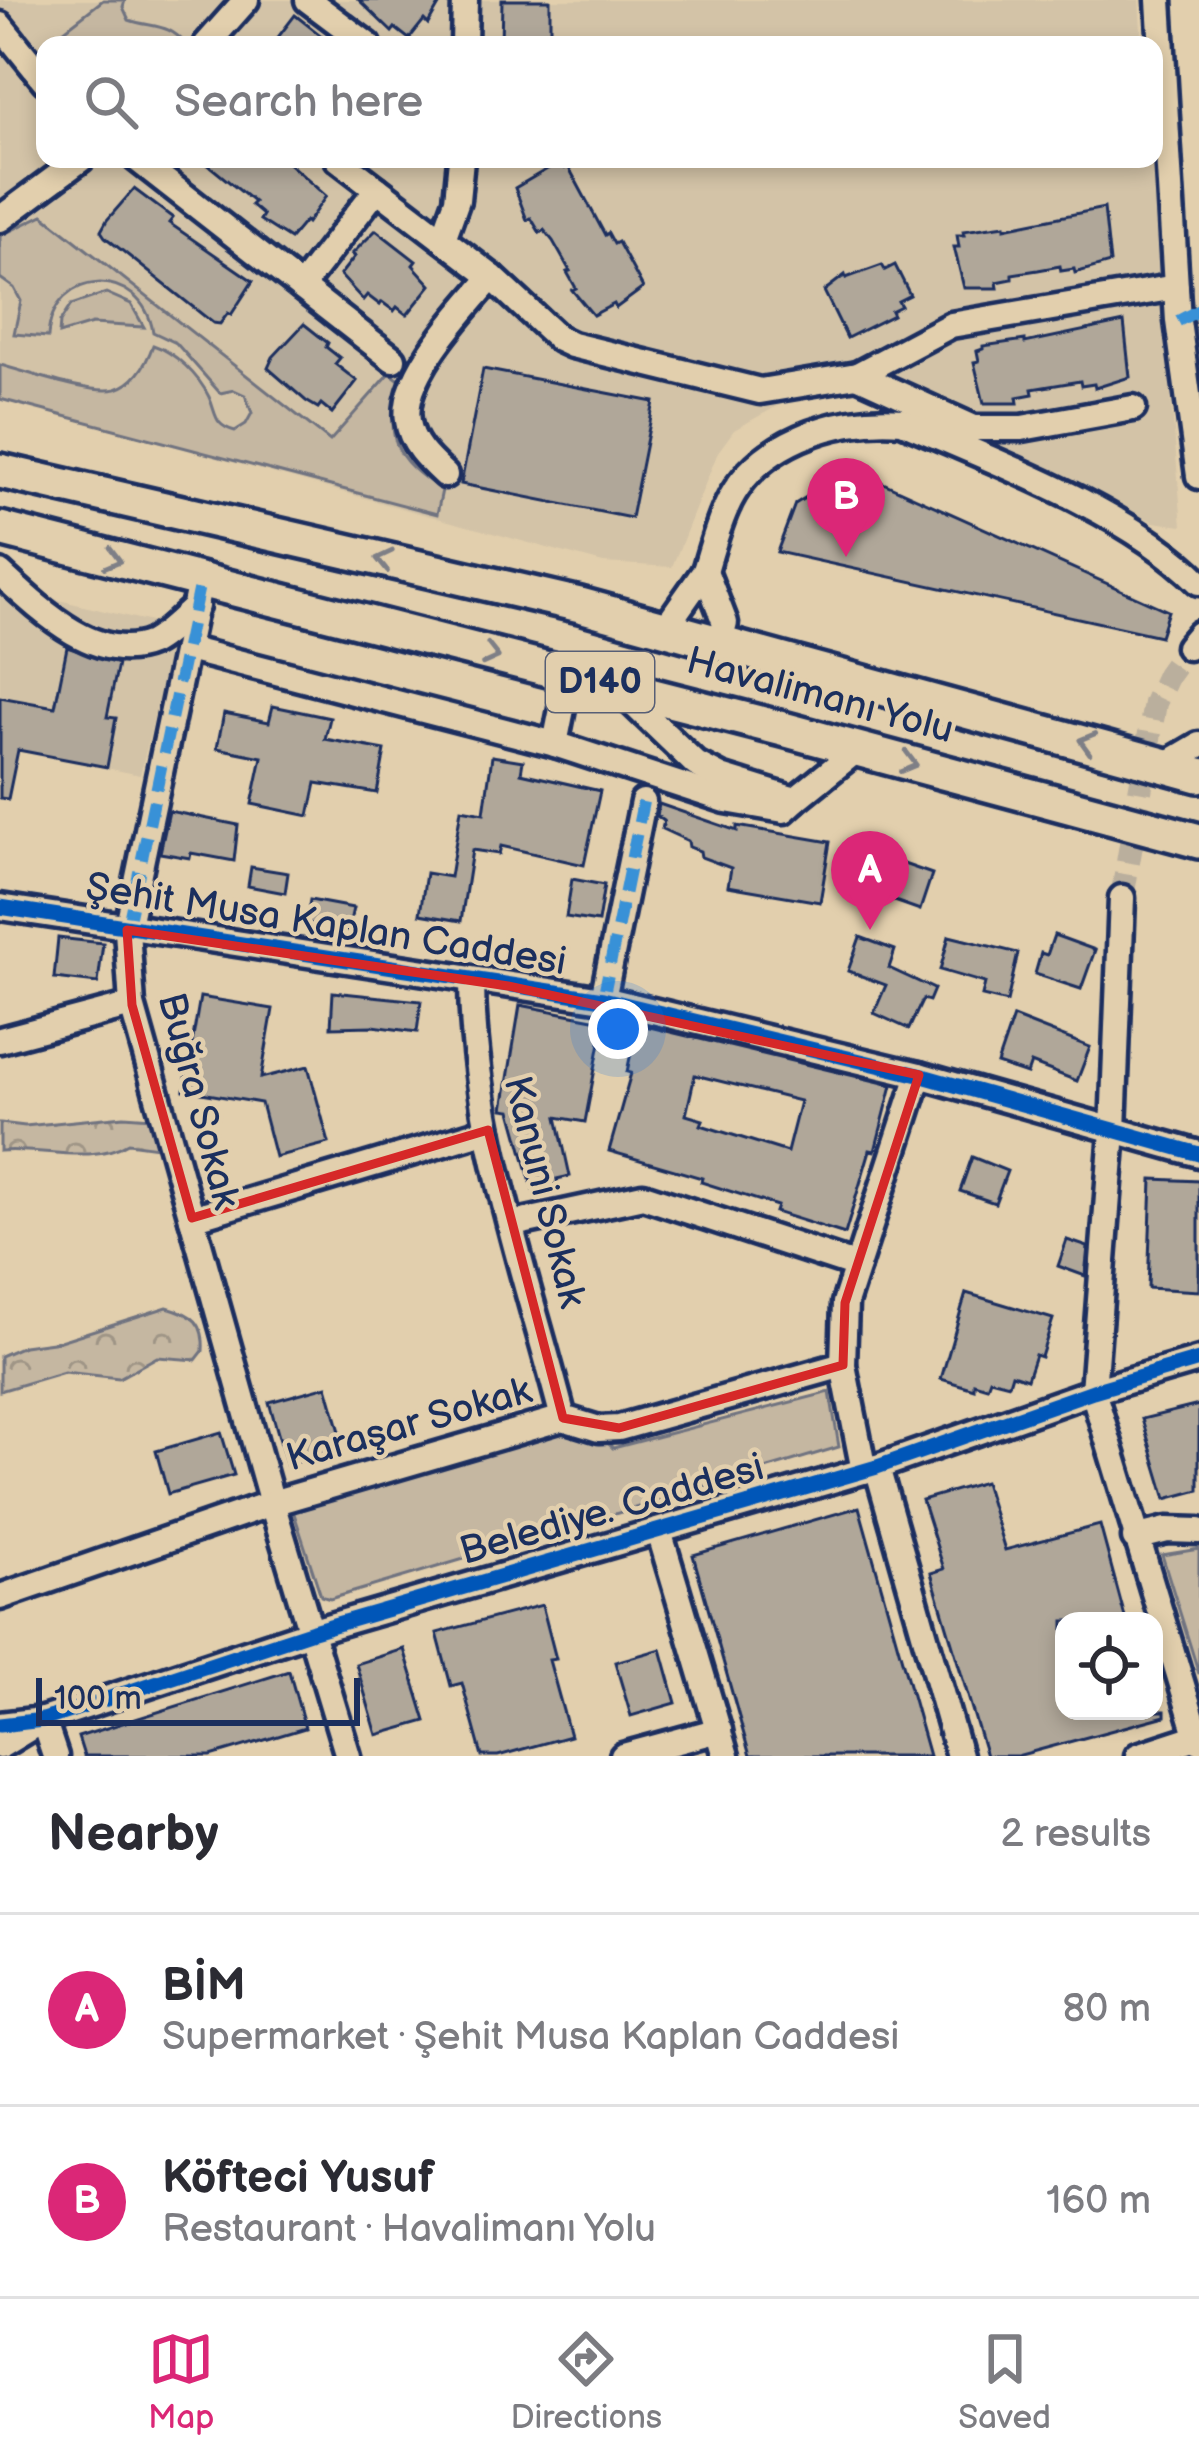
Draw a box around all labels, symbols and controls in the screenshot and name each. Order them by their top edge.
search box [36,36,1163,168]
icon: search [78,69,144,135]
text: Search here [174,75,423,130]
pin: B [807,458,885,557]
one-way arrow [102,544,123,569]
one-way arrow [374,549,394,574]
street label: Havalimanı Yolu [681,638,959,754]
one-way arrow [481,641,501,666]
road number: D140 [546,652,654,712]
one-way arrow [1077,731,1098,756]
one-way arrow [899,749,919,774]
pin: A [831,831,909,930]
street label: Şehit Musa Kaplan Caddesi [82,864,570,986]
street label: Buğra Sokak [147,988,250,1215]
your location [588,999,648,1059]
street label: Kanuni Sokak [493,1072,596,1313]
street label: Karaşar Sokak [281,1367,538,1482]
street label: Belediye. Caddesi [455,1444,769,1576]
map controls [1055,1612,1163,1720]
button: locate [1055,1612,1163,1720]
scale bar [36,1672,360,1725]
text: 100 m [54,1679,142,1719]
text: Nearby [48,1804,219,1865]
text: 2 results [1000,1811,1151,1858]
text: BİM [162,1959,246,2014]
text: A [75,1986,99,2033]
text: 80 m [1063,1986,1151,2033]
text: Supermarket · Şehit Musa Kaplan Caddesi [162,2014,899,2061]
text: Köfteci Yusuf [162,2151,435,2206]
text: B [73,2178,101,2225]
text: 160 m [1046,2178,1151,2225]
text: Restaurant · Havalimanı Yolu [162,2206,656,2253]
tab: Map [148,2326,214,2438]
tab: Directions [511,2326,662,2438]
tab: Saved [958,2326,1051,2438]

